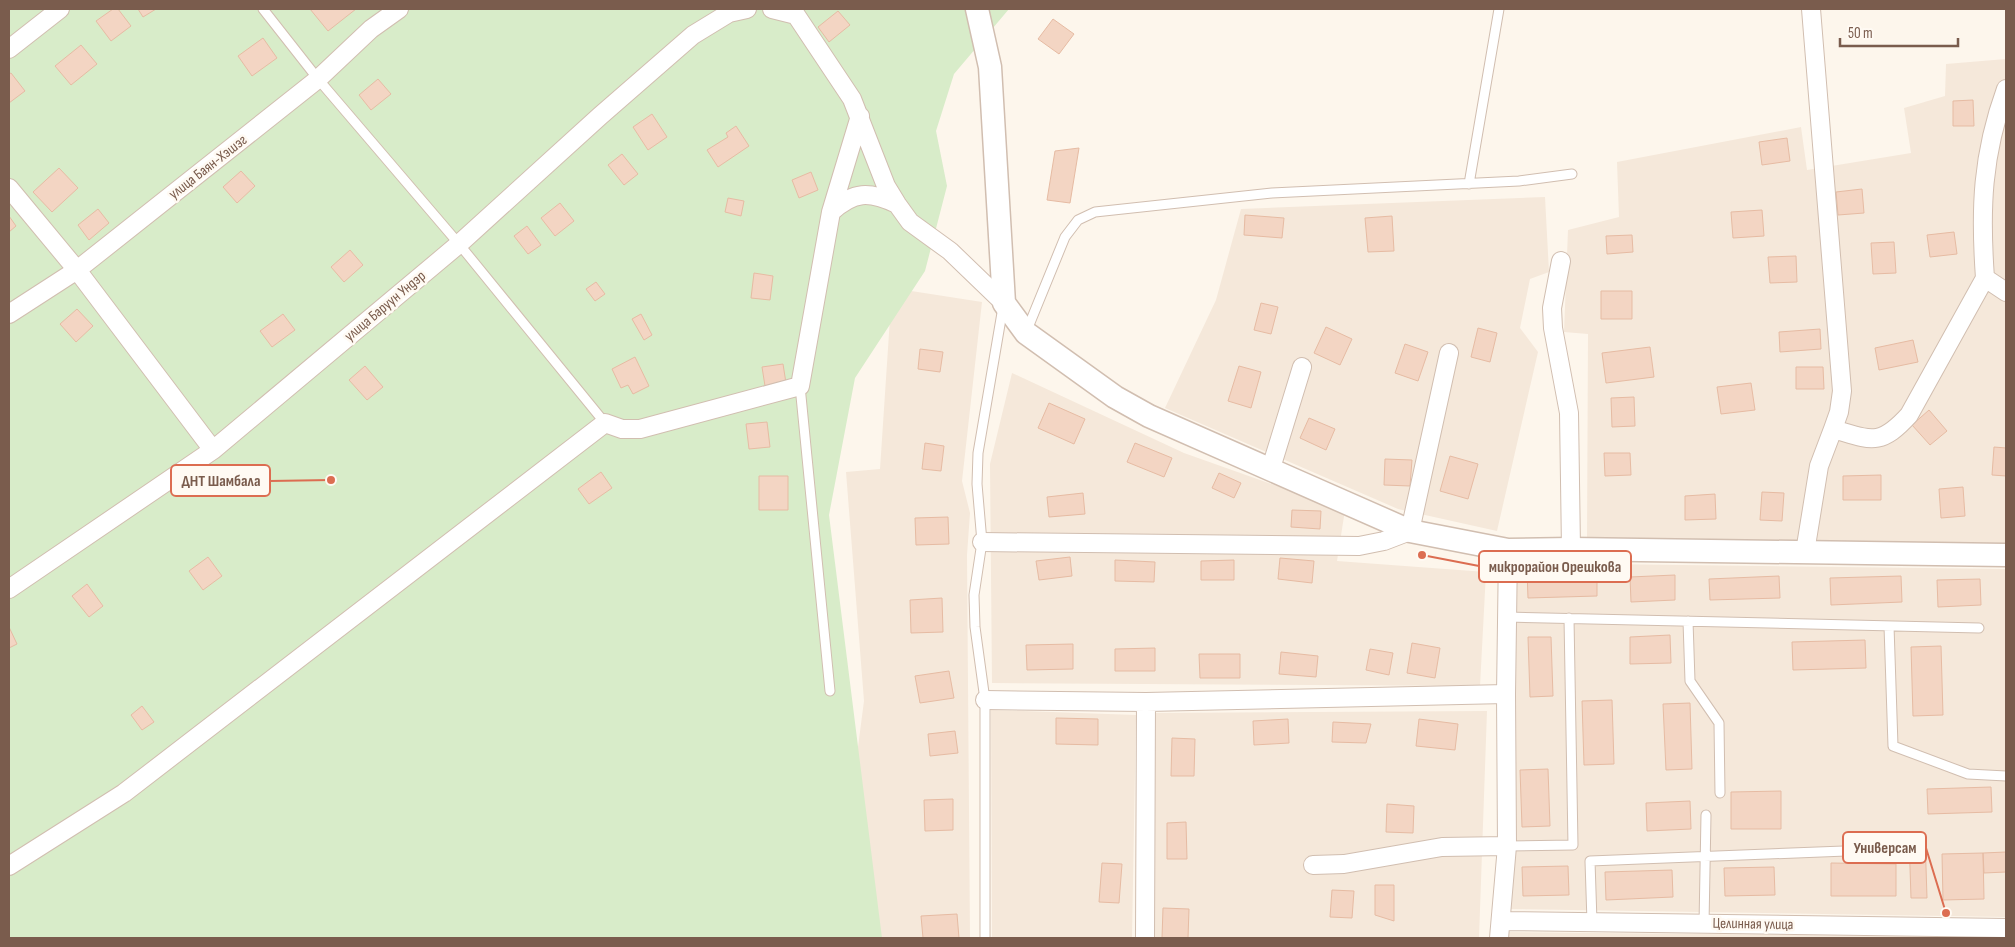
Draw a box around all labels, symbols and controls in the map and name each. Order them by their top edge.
scale bar [1840,15,1958,47]
text: 50 m [1848,24,1873,43]
street label: улица Баян-Хэшэг [165,130,251,204]
street label: улица Баруун Ундэр [340,266,430,346]
callout: ДНТ Шамбала [171,465,270,496]
text: ДНТ Шамбала [181,472,261,491]
callout: микрорайон Орешкова [1479,551,1631,582]
text: микрорайон Орешкова [1489,558,1621,577]
callout: Универсам [1843,832,1926,863]
text: Универсам [1854,839,1916,858]
street label: Целинная улица [1712,914,1794,934]

